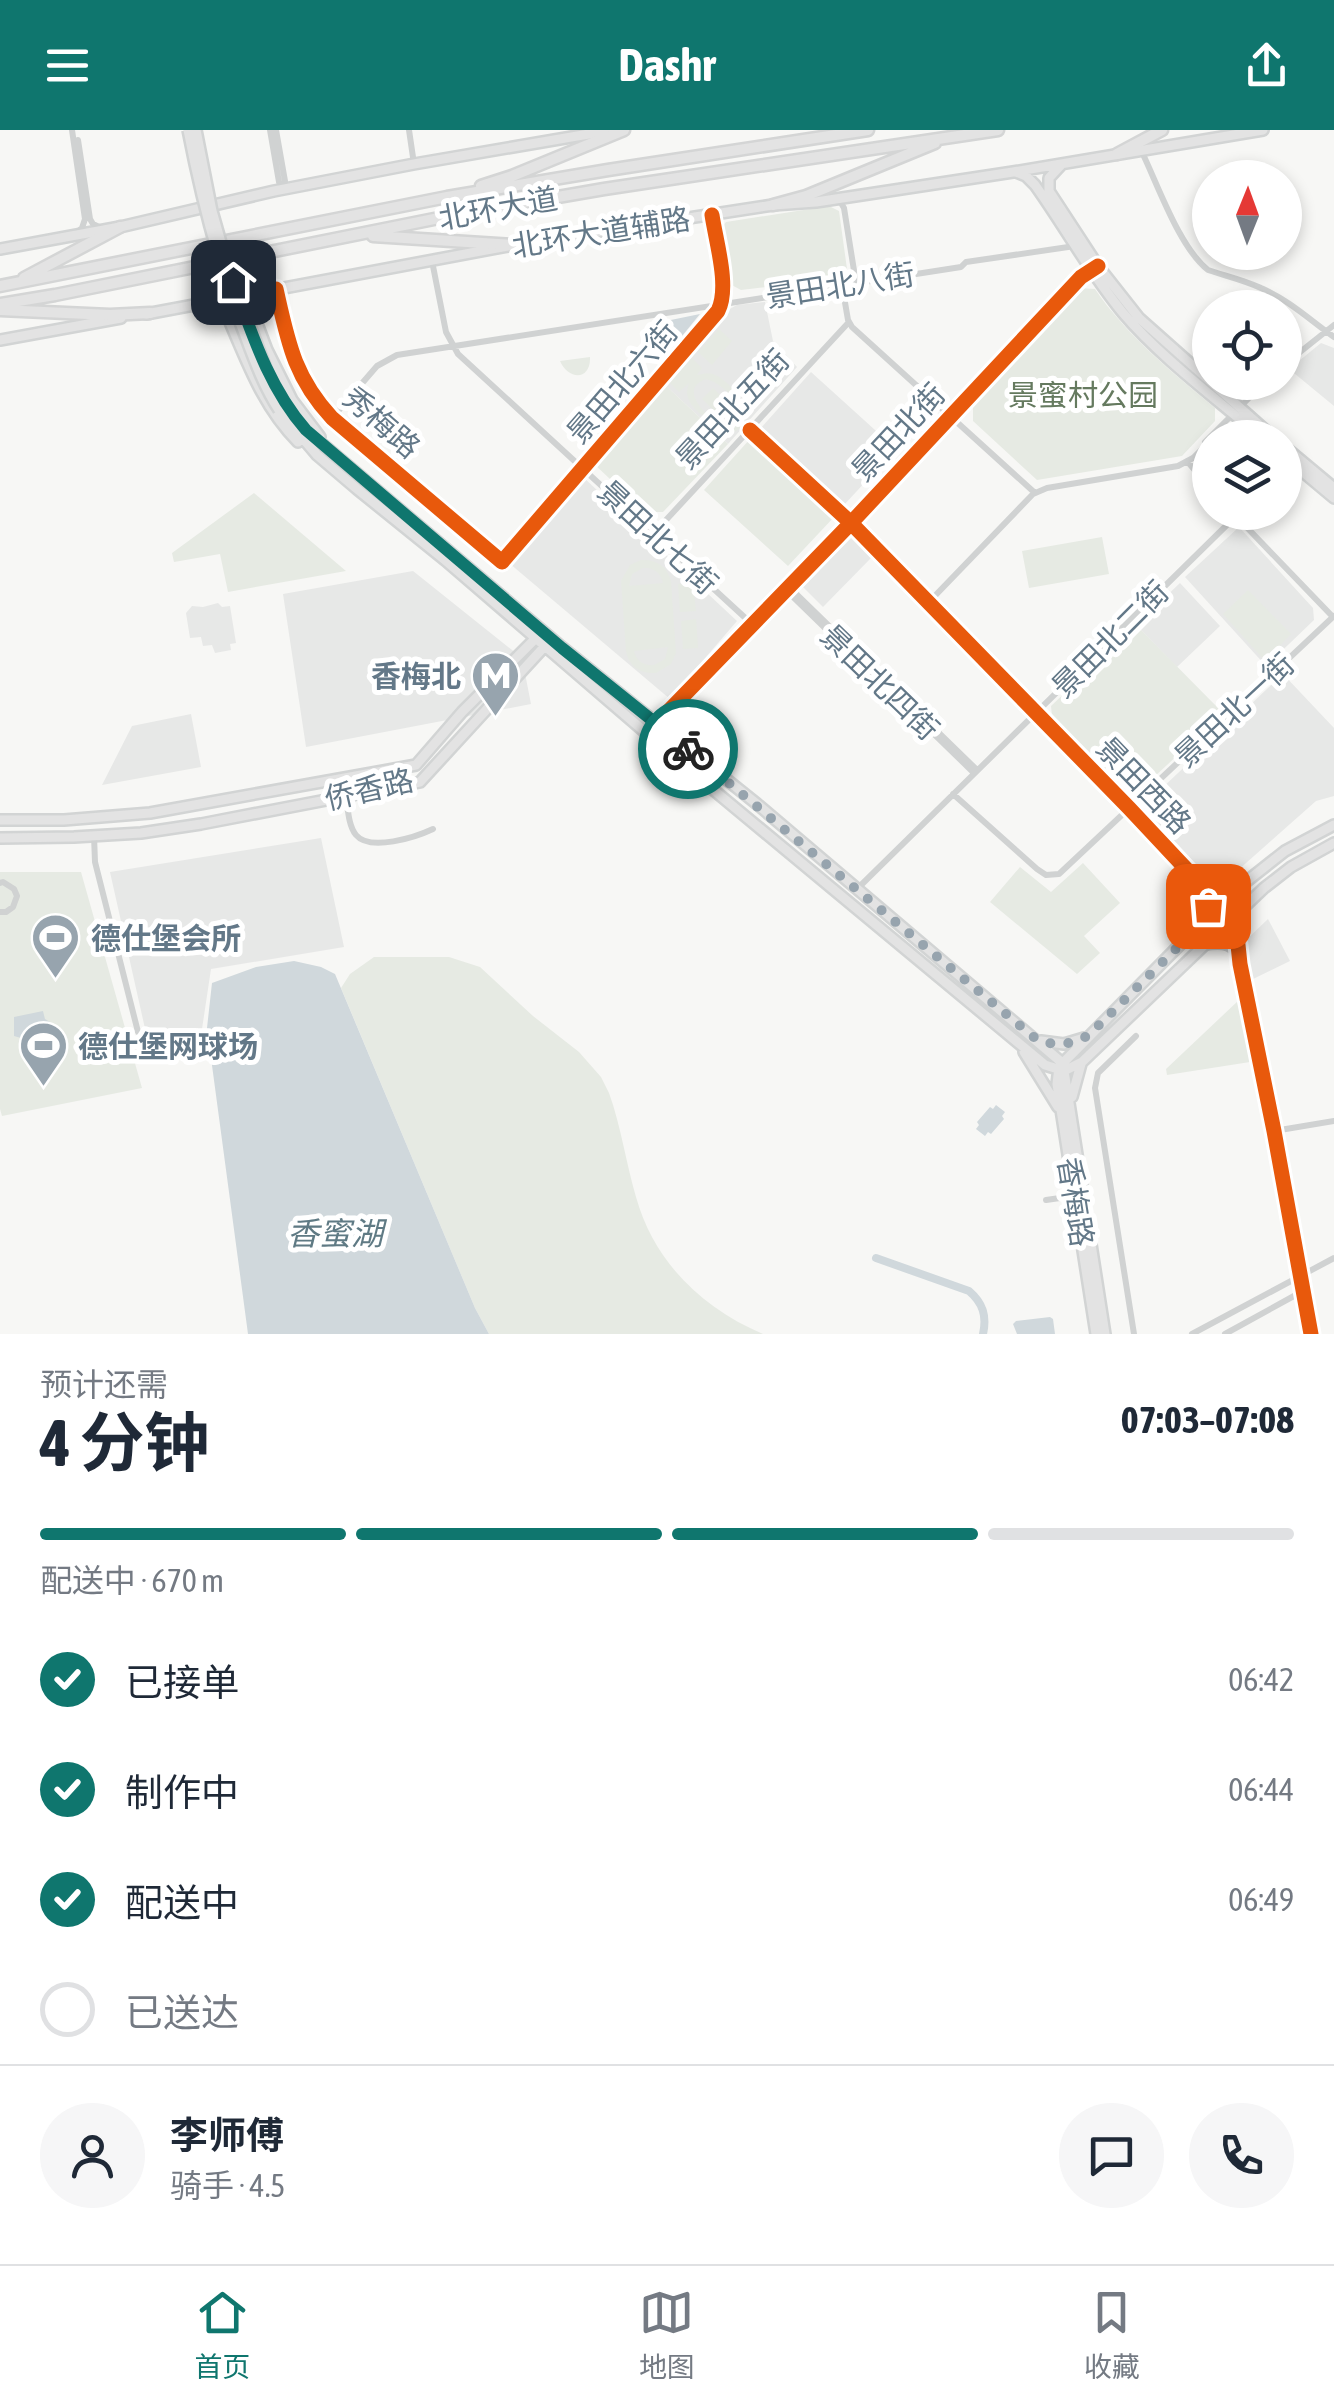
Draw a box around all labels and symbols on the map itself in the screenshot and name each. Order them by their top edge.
north arrow [1192,160,1302,270]
street label: 北环大道 [436,181,560,235]
street label: 北环大道辅路 [509,201,693,263]
pin [191,240,276,325]
street label: 景田北八街 [763,256,917,314]
street label: 景田北六街 [560,314,684,450]
street label: 景田北五街 [668,343,796,475]
street label: 景田北街 [845,377,951,487]
park label: 景蜜村公园 [1008,378,1158,412]
street label: 秀梅路 [337,380,427,464]
street label: 景田北七街 [592,473,724,601]
street label: 景田北二街 [1045,574,1175,704]
street label: 景田北四街 [814,618,946,746]
street label: 景田北一街 [1168,646,1300,774]
metro station icon: 香梅北 [470,650,522,718]
place label: 香梅北 [371,659,461,693]
courier [638,699,738,799]
street label: 景田西路 [1090,730,1198,840]
street label: 侨香路 [321,762,417,816]
pin [1166,864,1251,949]
sports icon: 德仕堡会所 [30,912,82,980]
place label: 德仕堡会所 [91,921,241,955]
sports icon: 德仕堡网球场 [17,1020,69,1088]
place label: 德仕堡网球场 [78,1029,258,1063]
street label: 香梅路 [1052,1155,1100,1249]
water label: 香蜜湖 [287,1215,388,1252]

